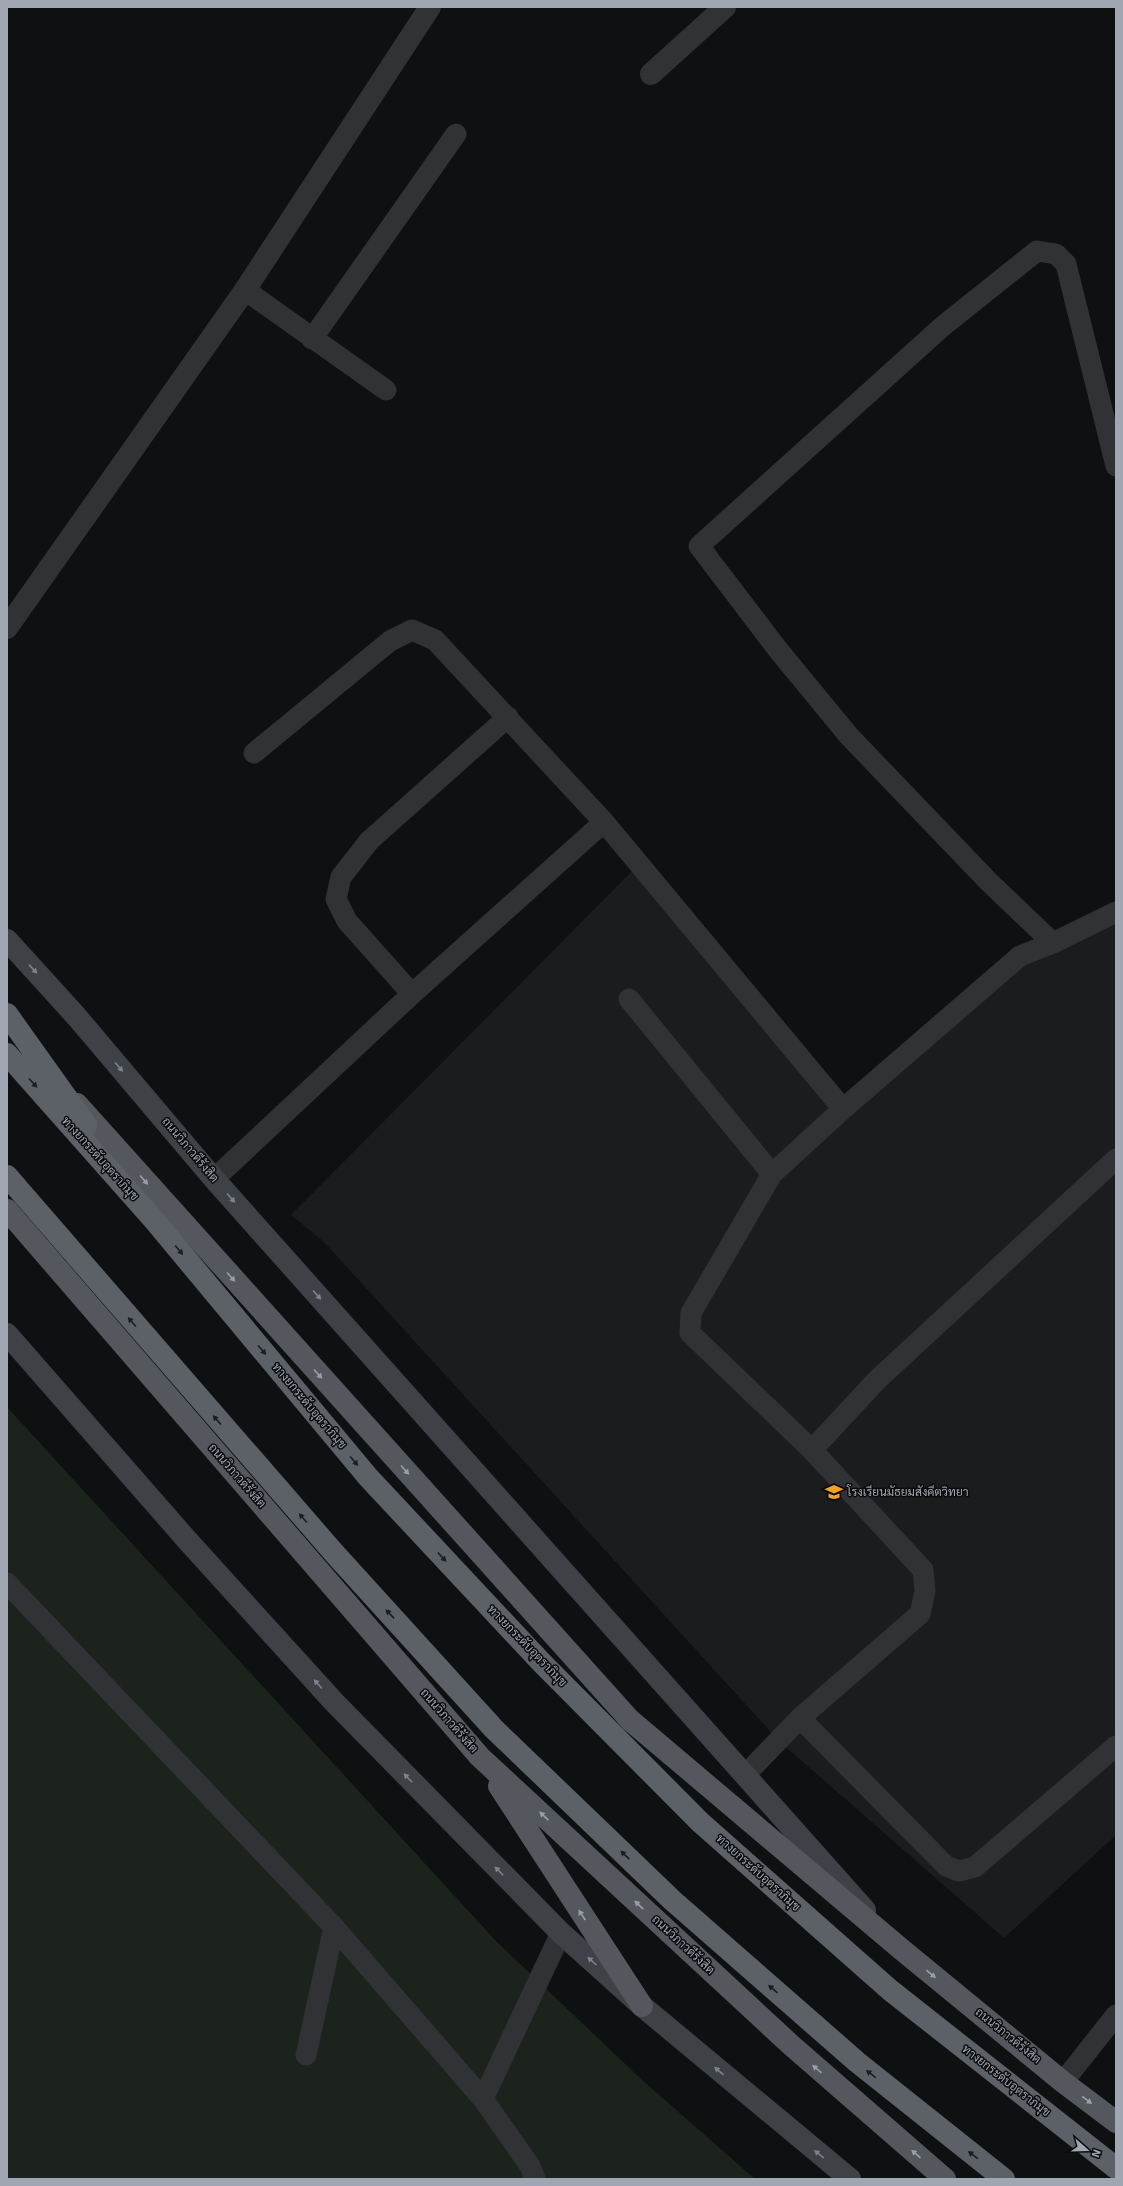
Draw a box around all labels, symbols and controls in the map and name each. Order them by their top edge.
one-way arrow [29,964,38,974]
one-way arrow [115,1061,124,1072]
one-way arrow [28,1079,37,1088]
street label: ทางยกระดับอุตราภิมุข [58,1114,142,1205]
street label: ถนนวิภาวดีรังสิต [158,1114,222,1186]
one-way arrow [139,1176,148,1185]
one-way arrow [226,1193,235,1203]
one-way arrow [175,1245,184,1255]
one-way arrow [226,1272,236,1282]
one-way arrow [312,1290,321,1300]
one-way arrow [128,1316,137,1327]
one-way arrow [258,1345,267,1355]
street label: ทางยกระดับอุตราภิมุข [268,1360,349,1453]
one-way arrow [313,1369,323,1379]
one-way arrow [213,1414,222,1425]
street label: ถนนวิภาวดีรังสิต [205,1440,270,1511]
one-way arrow [350,1455,359,1466]
one-way arrow [400,1466,409,1475]
school or university icon: โรงเรียนมัธยมสังคีตวิทยา [824,1482,844,1502]
place label: โรงเรียนมัธยมสังคีตวิทยา [846,1484,969,1500]
one-way arrow [298,1513,307,1523]
one-way arrow [437,1552,446,1561]
street label: ทางยกระดับอุตราภิมุข [483,1602,570,1691]
one-way arrow [386,1610,395,1619]
one-way arrow [313,1679,322,1689]
street label: ถนนวิภาวดีรังสิต [417,1685,482,1756]
one-way arrow [403,1773,413,1783]
one-way arrow [539,1812,549,1821]
street label: ทางยกระดับอุตราภิมุข [712,1831,803,1915]
one-way arrow [620,1850,630,1859]
one-way arrow [494,1866,504,1875]
one-way arrow [634,1900,644,1910]
one-way arrow [579,1909,586,1920]
street label: ถนนวิภาวดีรังสิต [648,1911,718,1978]
one-way arrow [587,1956,597,1966]
one-way arrow [926,1969,937,1978]
one-way arrow [768,1984,778,1994]
street label: ถนนวิภาวดีรังสิต [972,2004,1045,2067]
street label: ทางยกระดับอุตราภิมุข [958,2042,1053,2121]
one-way arrow [812,2064,823,2073]
one-way arrow [714,2067,725,2076]
one-way arrow [866,2070,877,2078]
one-way arrow [1081,2095,1092,2104]
north arrow [1067,2130,1107,2170]
text: N [1089,2147,1103,2159]
one-way arrow [910,2149,921,2158]
one-way arrow [814,2150,825,2159]
one-way arrow [968,2150,979,2159]

